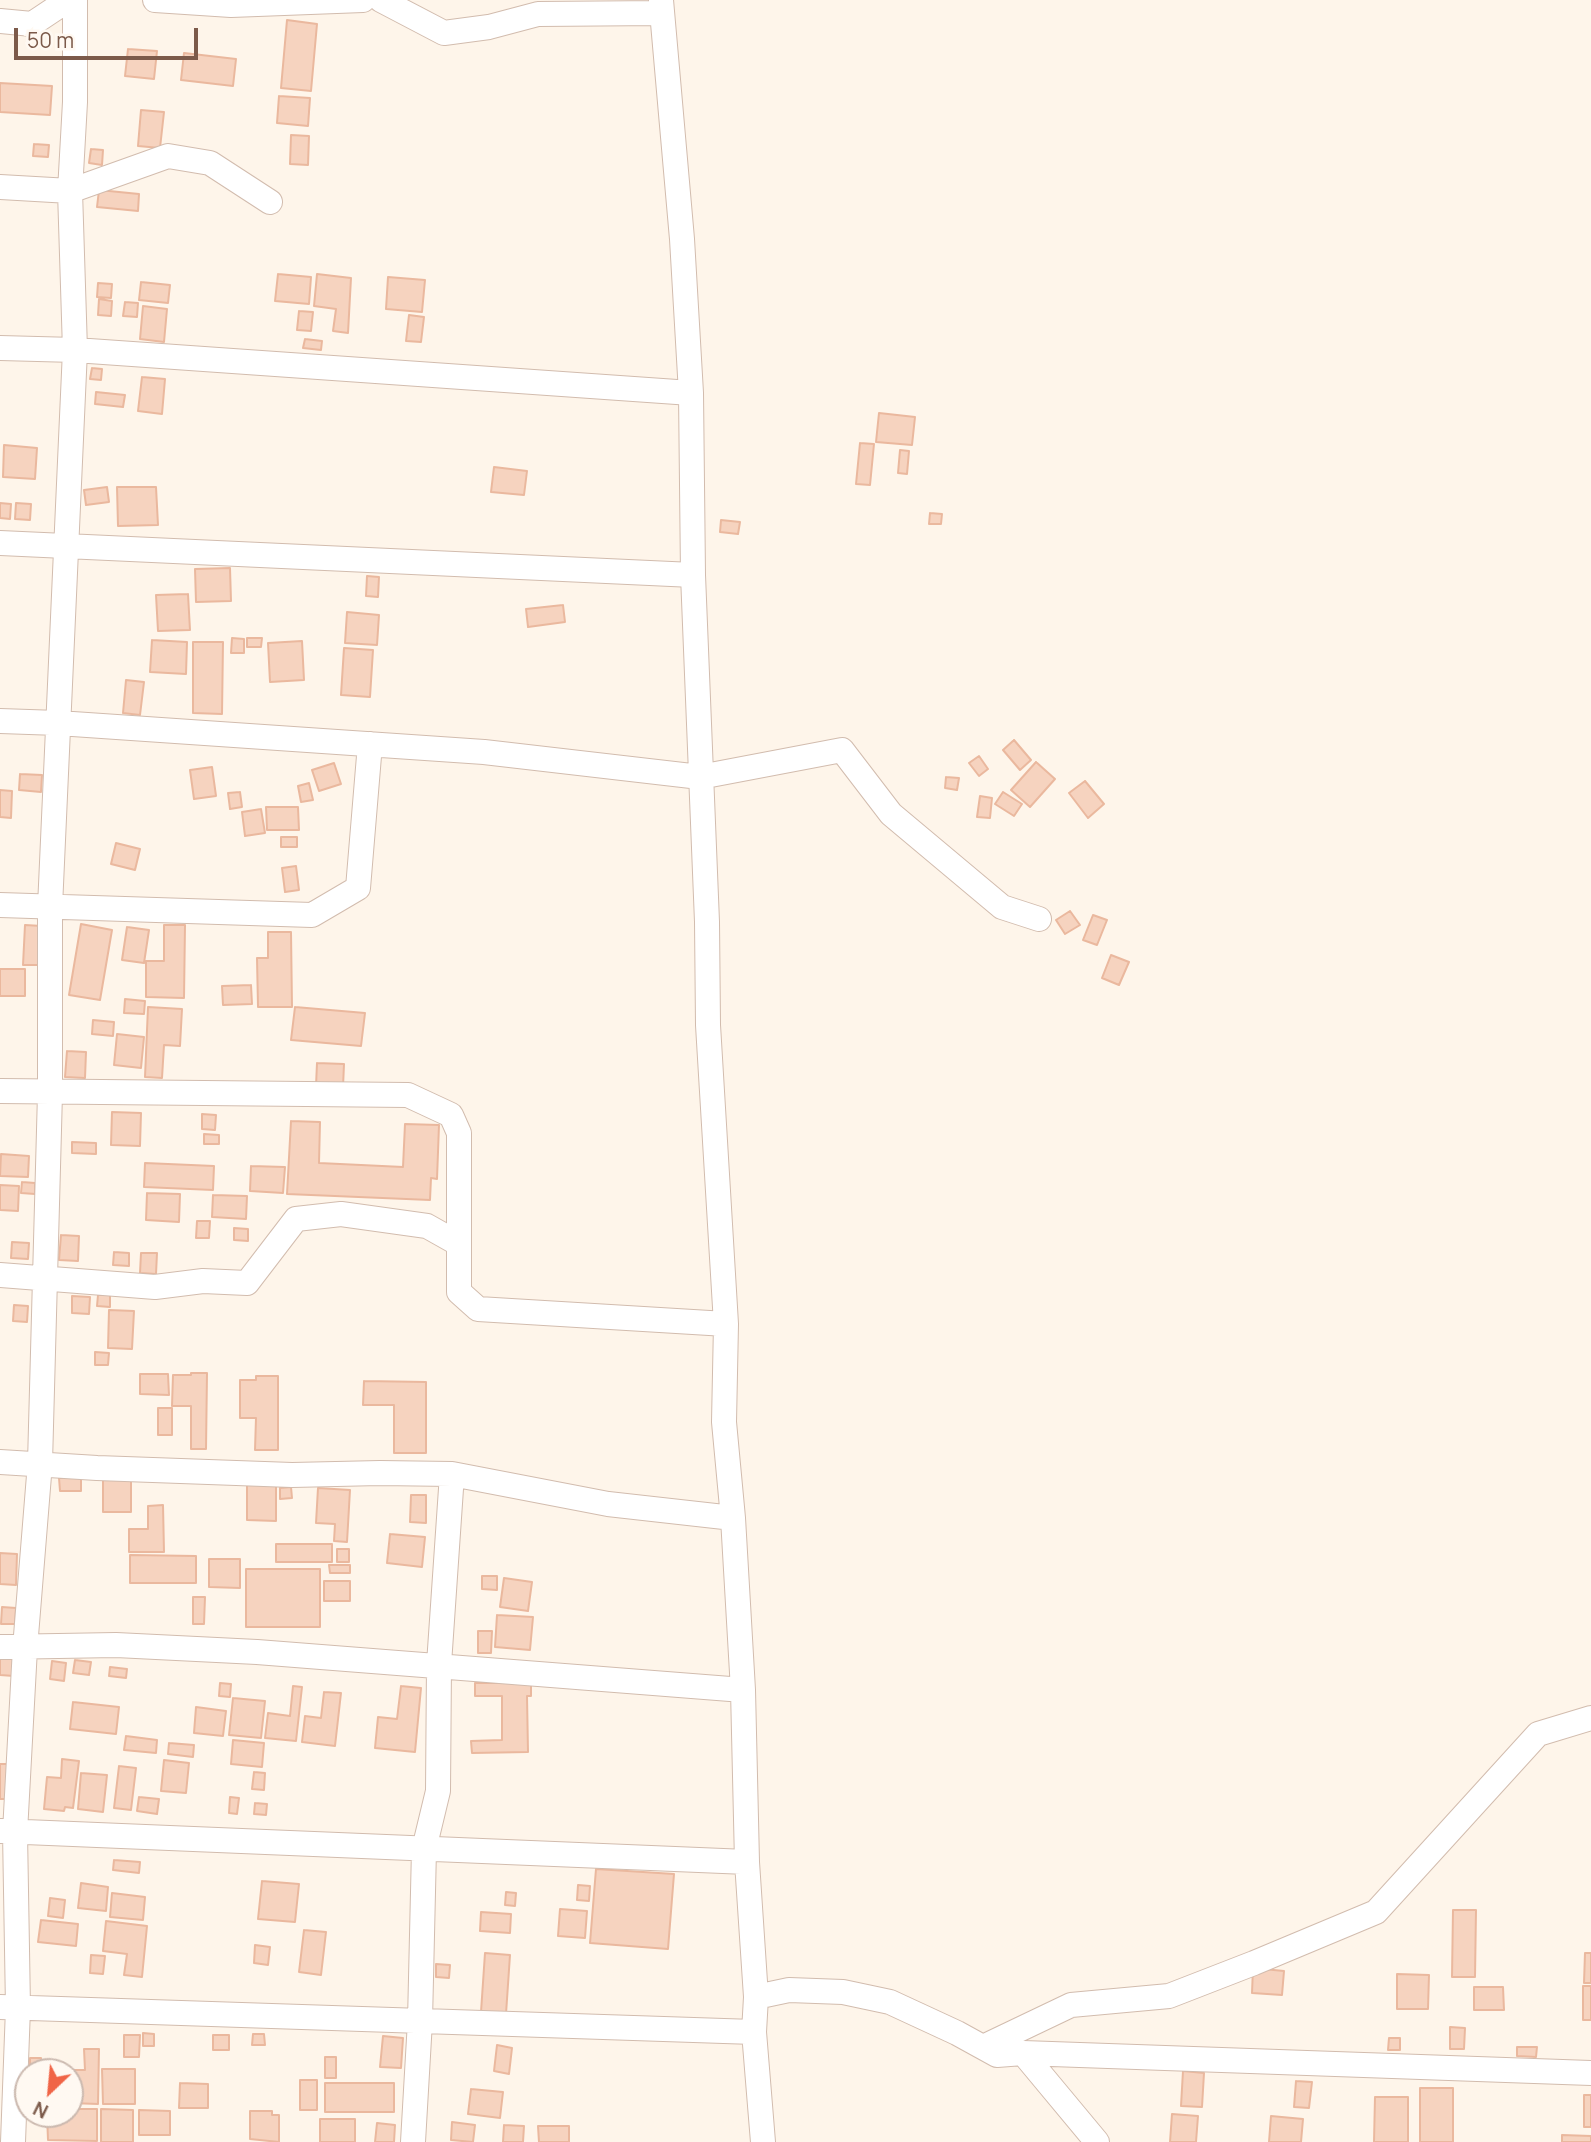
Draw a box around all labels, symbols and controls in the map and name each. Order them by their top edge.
scale bar [18,14,201,58]
text: 50 m [27,26,74,54]
north arrow [14,2058,84,2128]
text: N [29,2095,53,2125]

